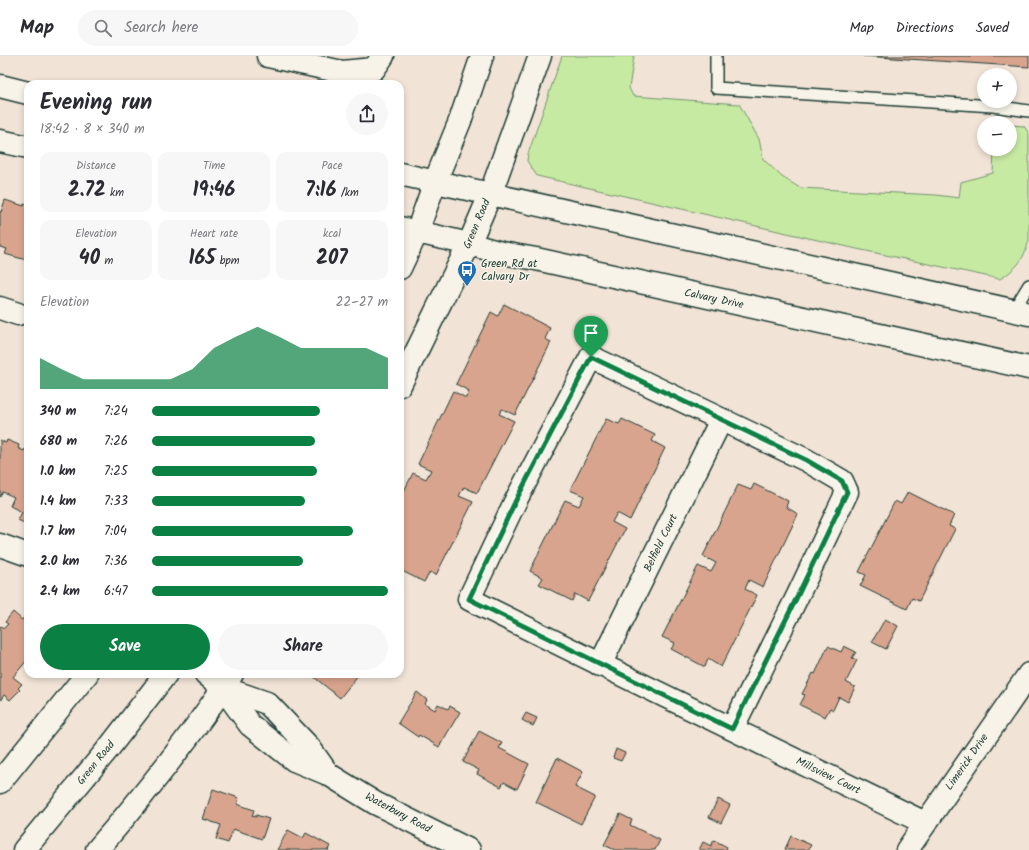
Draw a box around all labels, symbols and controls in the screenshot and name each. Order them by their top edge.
search box [78,10,358,46]
text: Map [20,13,54,43]
text: Search here [124,16,198,40]
icon: search [92,17,114,39]
text: Map [849,17,874,39]
text: Directions [896,17,954,39]
text: Saved [976,17,1009,39]
map controls [977,68,1017,156]
button: + [977,68,1017,108]
text: Evening run [40,86,152,121]
button: share [346,93,388,135]
button: − [977,116,1017,156]
text: 18:42 · 8 × 340 m [40,119,145,140]
text: Distance [76,157,116,175]
text: Time [203,157,225,175]
text: Pace [322,157,342,175]
text: 2.72 [68,175,106,207]
text: 19:46 [193,175,235,207]
text: 7:16 [305,175,337,207]
text: km [106,184,124,202]
text: /km [337,184,359,202]
street label: Green Road [458,196,496,252]
text: Elevation [75,225,117,243]
text: Heart rate [190,225,238,243]
text: kcal [323,225,341,243]
text: 40 [79,243,100,275]
text: 165 [188,243,215,275]
text: 207 [316,243,348,275]
text: m [100,252,113,270]
text: bpm [215,252,240,270]
place label: Green Rd at Calvary Dr [481,255,538,286]
bus stop icon: Green Rd at Calvary Dr [456,259,478,287]
street label: Calvary Drive [683,284,745,314]
text: Elevation [40,292,89,313]
text: 22–27 m [336,292,388,313]
pin [574,316,608,357]
icon: arrive [580,322,602,344]
text: 340 m [40,401,77,422]
text: 7:24 [104,401,128,422]
text: 680 m [40,431,77,452]
text: 7:26 [104,431,128,452]
text: 1.0 km [40,461,76,482]
text: 7:25 [104,461,128,482]
text: 1.4 km [40,491,76,512]
text: 7:33 [104,491,128,512]
street label: Belfield Court [639,510,683,575]
text: 1.7 km [40,521,75,542]
text: 7:04 [104,521,127,542]
text: 2.0 km [40,551,79,572]
text: 7:36 [104,551,128,572]
text: 2.4 km [40,581,80,602]
text: 6:47 [104,581,128,602]
button: Save [40,624,210,670]
button: Share [218,624,388,670]
street label: Limerick Drive [941,730,993,794]
street label: Green Road [72,737,120,789]
street label: Millsview Court [793,753,864,800]
street label: Waterbury Road [362,788,435,838]

